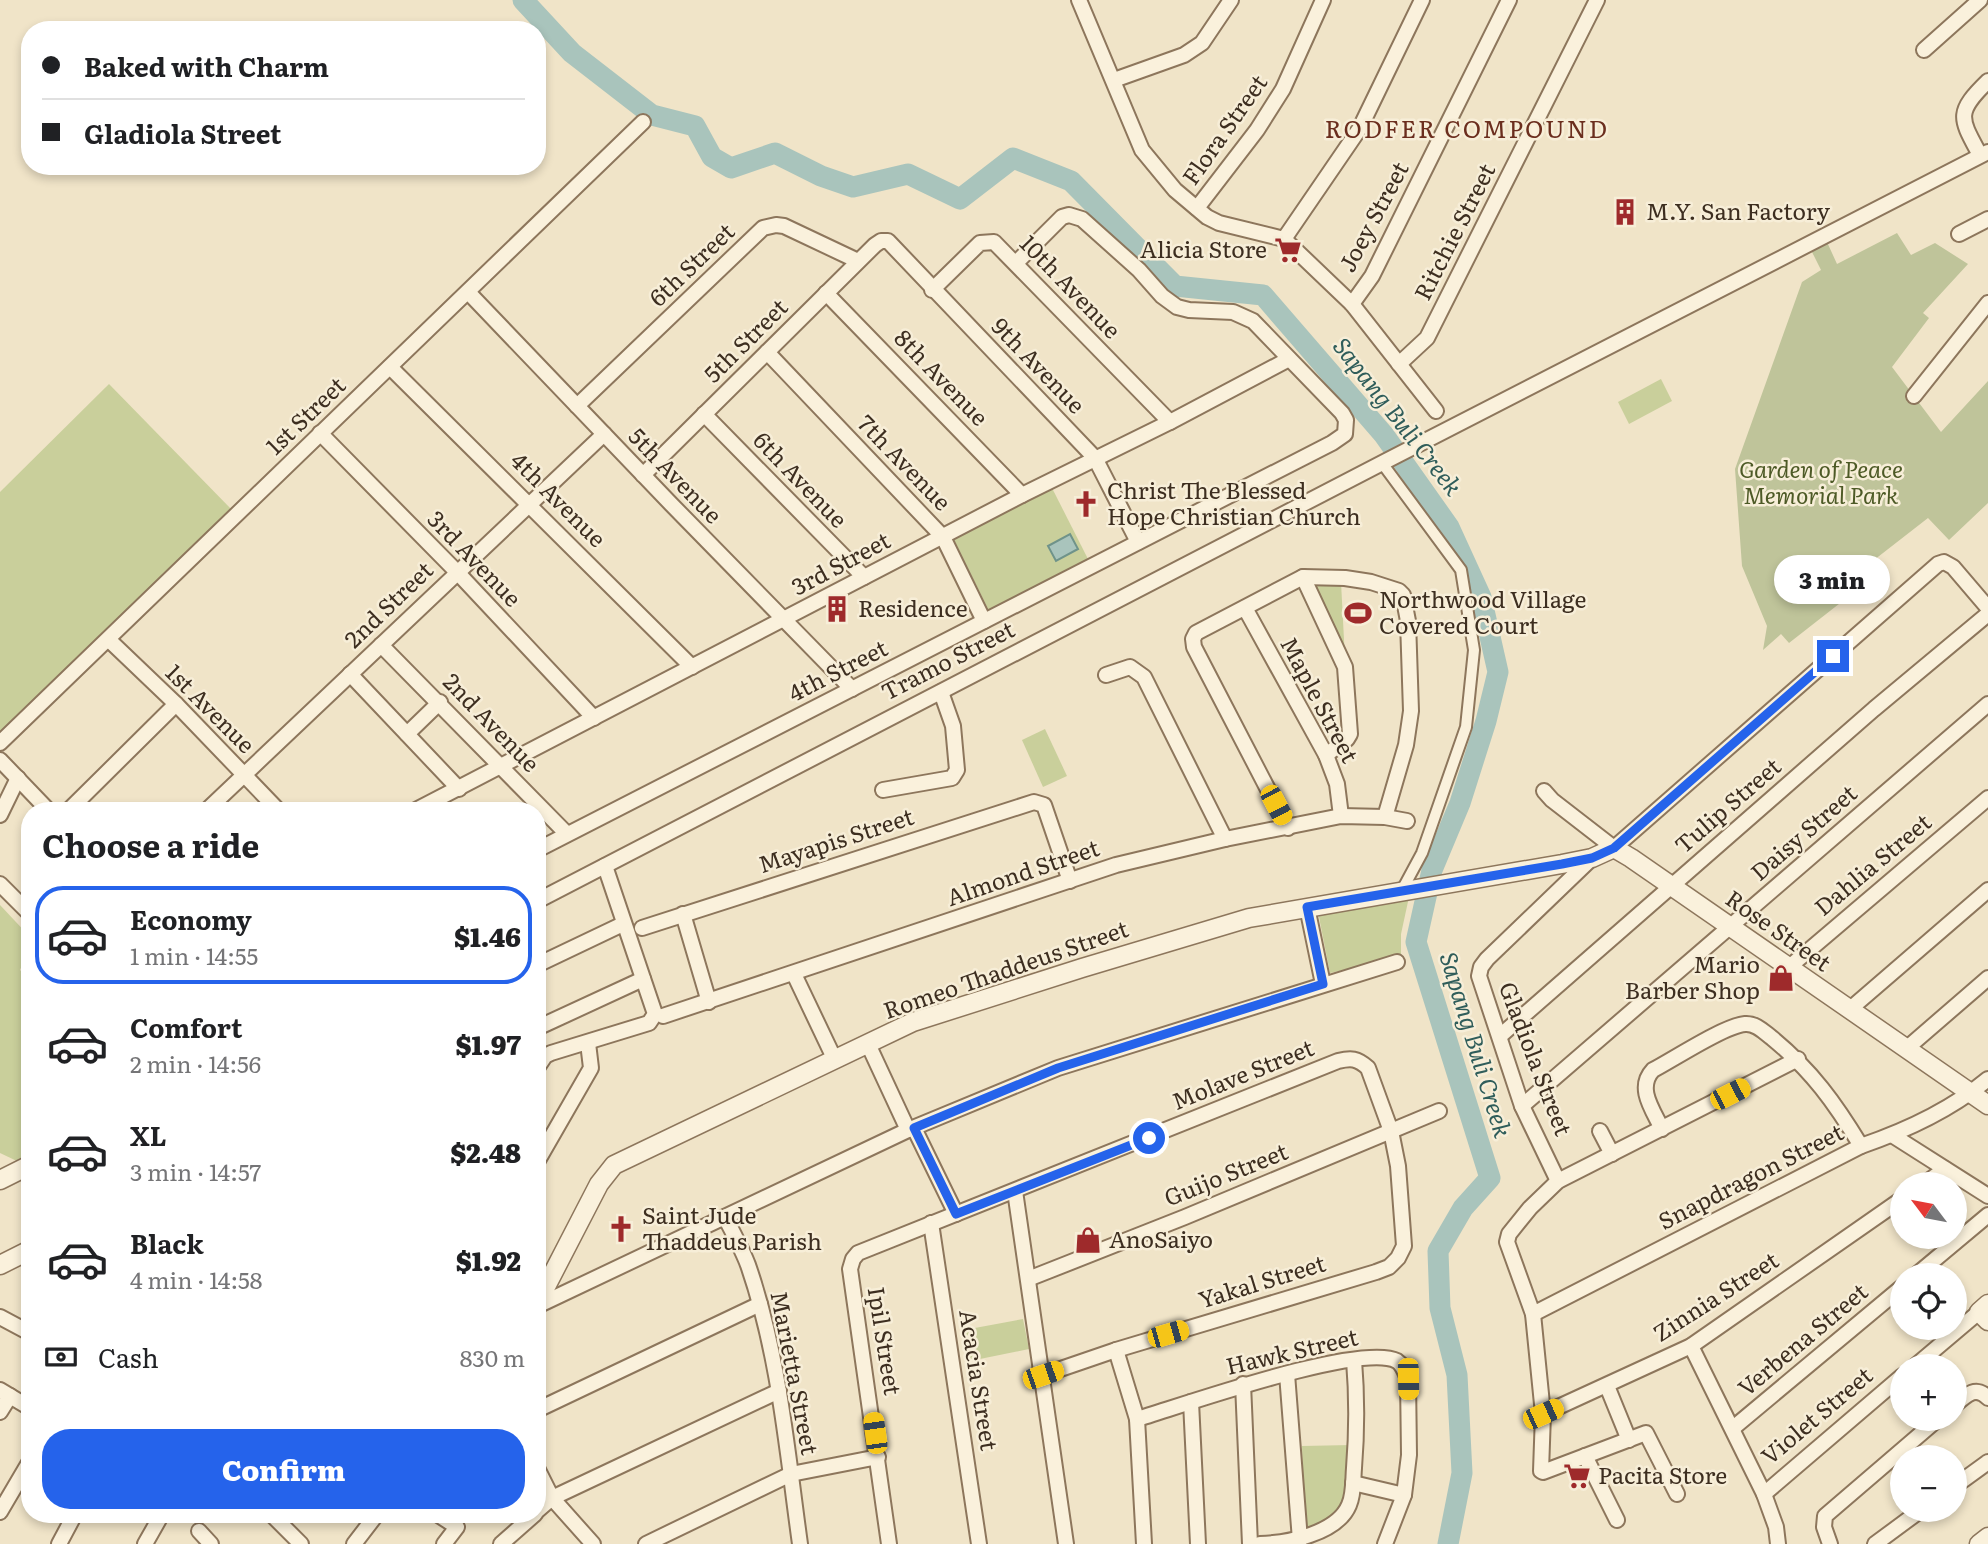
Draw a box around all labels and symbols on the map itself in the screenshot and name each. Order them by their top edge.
street label: Flora Street [1173,66,1274,191]
district label: RODFER COMPOUND [1325,110,1609,145]
street label: Joey Street [1329,154,1416,277]
street label: Ritchie Street [1404,156,1503,305]
place label: M.Y. San Factory [1646,193,1831,227]
building icon: M.Y. San Factory [1610,197,1640,227]
street label: 6th Street [640,214,742,313]
street label: 10th Avenue [1013,226,1130,345]
place label: Alicia Store [1140,231,1267,265]
supermarket icon: Alicia Store [1273,235,1303,265]
street label: 5th Street [695,289,795,389]
street label: 9th Avenue [985,309,1094,420]
street label: 8th Avenue [888,321,997,433]
water label: Sapang Buli Creek [1326,329,1472,503]
street label: 1st Street [257,367,353,461]
street label: 7th Avenue [851,406,960,517]
street label: 5th Avenue [622,419,731,530]
street label: 6th Avenue [747,423,856,534]
street label: 4th Avenue [504,443,615,554]
park label: Garden of Peace Memorial Park [1739,451,1903,511]
place label: Christ The Blessed Hope Christian Church [1107,472,1361,532]
church icon: Christ The Blessed Hope Christian Church [1071,489,1101,519]
street label: 3rd Avenue [421,502,530,614]
street label: 3rd Street [785,522,896,603]
street label: 2nd Street [336,552,440,654]
callout: 3 min [1775,554,1891,604]
place label: Northwood Village Covered Court [1379,581,1586,641]
place label: Residence [858,590,968,624]
building icon: Residence [822,594,852,624]
sports icon: Northwood Village Covered Court [1343,598,1373,628]
street label: Tramo Street [875,611,1020,707]
street label: 4th Street [781,629,893,709]
street label: Maple Street [1273,630,1369,769]
route end [1817,640,1849,672]
street label: 1st Avenue [159,655,264,760]
street label: 2nd Avenue [436,664,549,779]
street label: Tulip Street [1666,748,1788,860]
street label: Daisy Street [1742,775,1864,887]
car [1257,782,1296,828]
street label: Mayapis Street [753,798,918,880]
street label: Dahlia Street [1806,804,1938,923]
street label: Almond Street [941,829,1104,913]
street label: Rose Street [1719,880,1839,979]
street label: Romeo Thaddeus Street [878,910,1133,1026]
place label: Mario Barber Shop [1625,946,1760,1006]
water label: Sapang Buli Creek [1433,947,1522,1142]
shop icon: Mario Barber Shop [1766,963,1796,993]
street label: Gladiola Street [1492,976,1582,1141]
street label: Molave Street [1166,1029,1319,1117]
car [1707,1075,1754,1113]
street label: Snapdragon Street [1652,1113,1849,1237]
route start [1133,1122,1165,1154]
street label: Guijo Street [1158,1133,1293,1213]
north arrow [1890,1172,1967,1250]
place label: Saint Jude Thaddeus Parish [642,1197,822,1257]
church icon: Saint Jude Thaddeus Parish [606,1214,636,1244]
place label: AnoSaiyo [1109,1221,1213,1255]
shop icon: AnoSaiyo [1073,1225,1103,1255]
street label: Zinnia Street [1645,1242,1785,1349]
street label: Yakal Street [1194,1244,1330,1316]
street label: Verbena Street [1729,1273,1875,1403]
street label: Ipil Street [861,1284,911,1398]
street label: Marietta Street [763,1288,829,1458]
street label: Acacia Street [952,1307,1008,1453]
car [1145,1318,1192,1350]
street label: Hawk Street [1222,1318,1362,1382]
street label: Violet Street [1753,1357,1879,1471]
car [1020,1358,1067,1392]
car [1398,1358,1419,1400]
car [1520,1396,1567,1432]
car [862,1411,889,1455]
place label: Pacita Store [1598,1457,1727,1491]
supermarket icon: Pacita Store [1562,1461,1592,1491]

